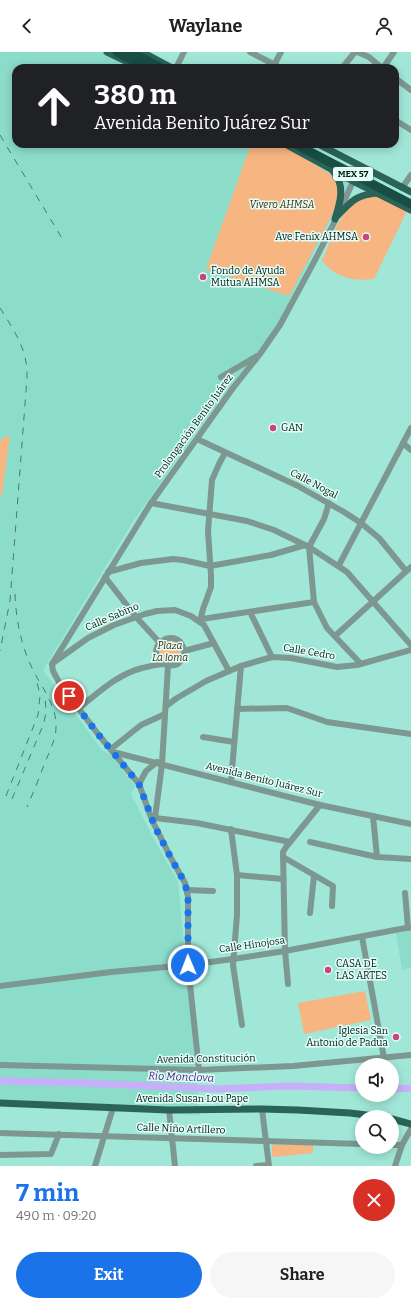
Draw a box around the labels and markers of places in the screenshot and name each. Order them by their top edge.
place label: Ave Fenix AHMSA [275,231,359,243]
marker: Ave Fenix AHMSA [361,232,371,242]
place label: Fondo de Ayuda Mutua AHMSA [211,265,285,289]
marker: Fondo de Ayuda Mutua AHMSA [198,272,208,282]
place label: GAN [281,422,303,434]
marker: GAN [268,423,278,433]
pin [52,679,86,713]
place label: CASA DE LAS ARTES [336,958,387,982]
marker: CASA DE LAS ARTES [323,965,333,975]
place label: Iglesia San Antonio de Padua [306,1025,389,1049]
marker: Iglesia San Antonio de Padua [391,1032,401,1042]

